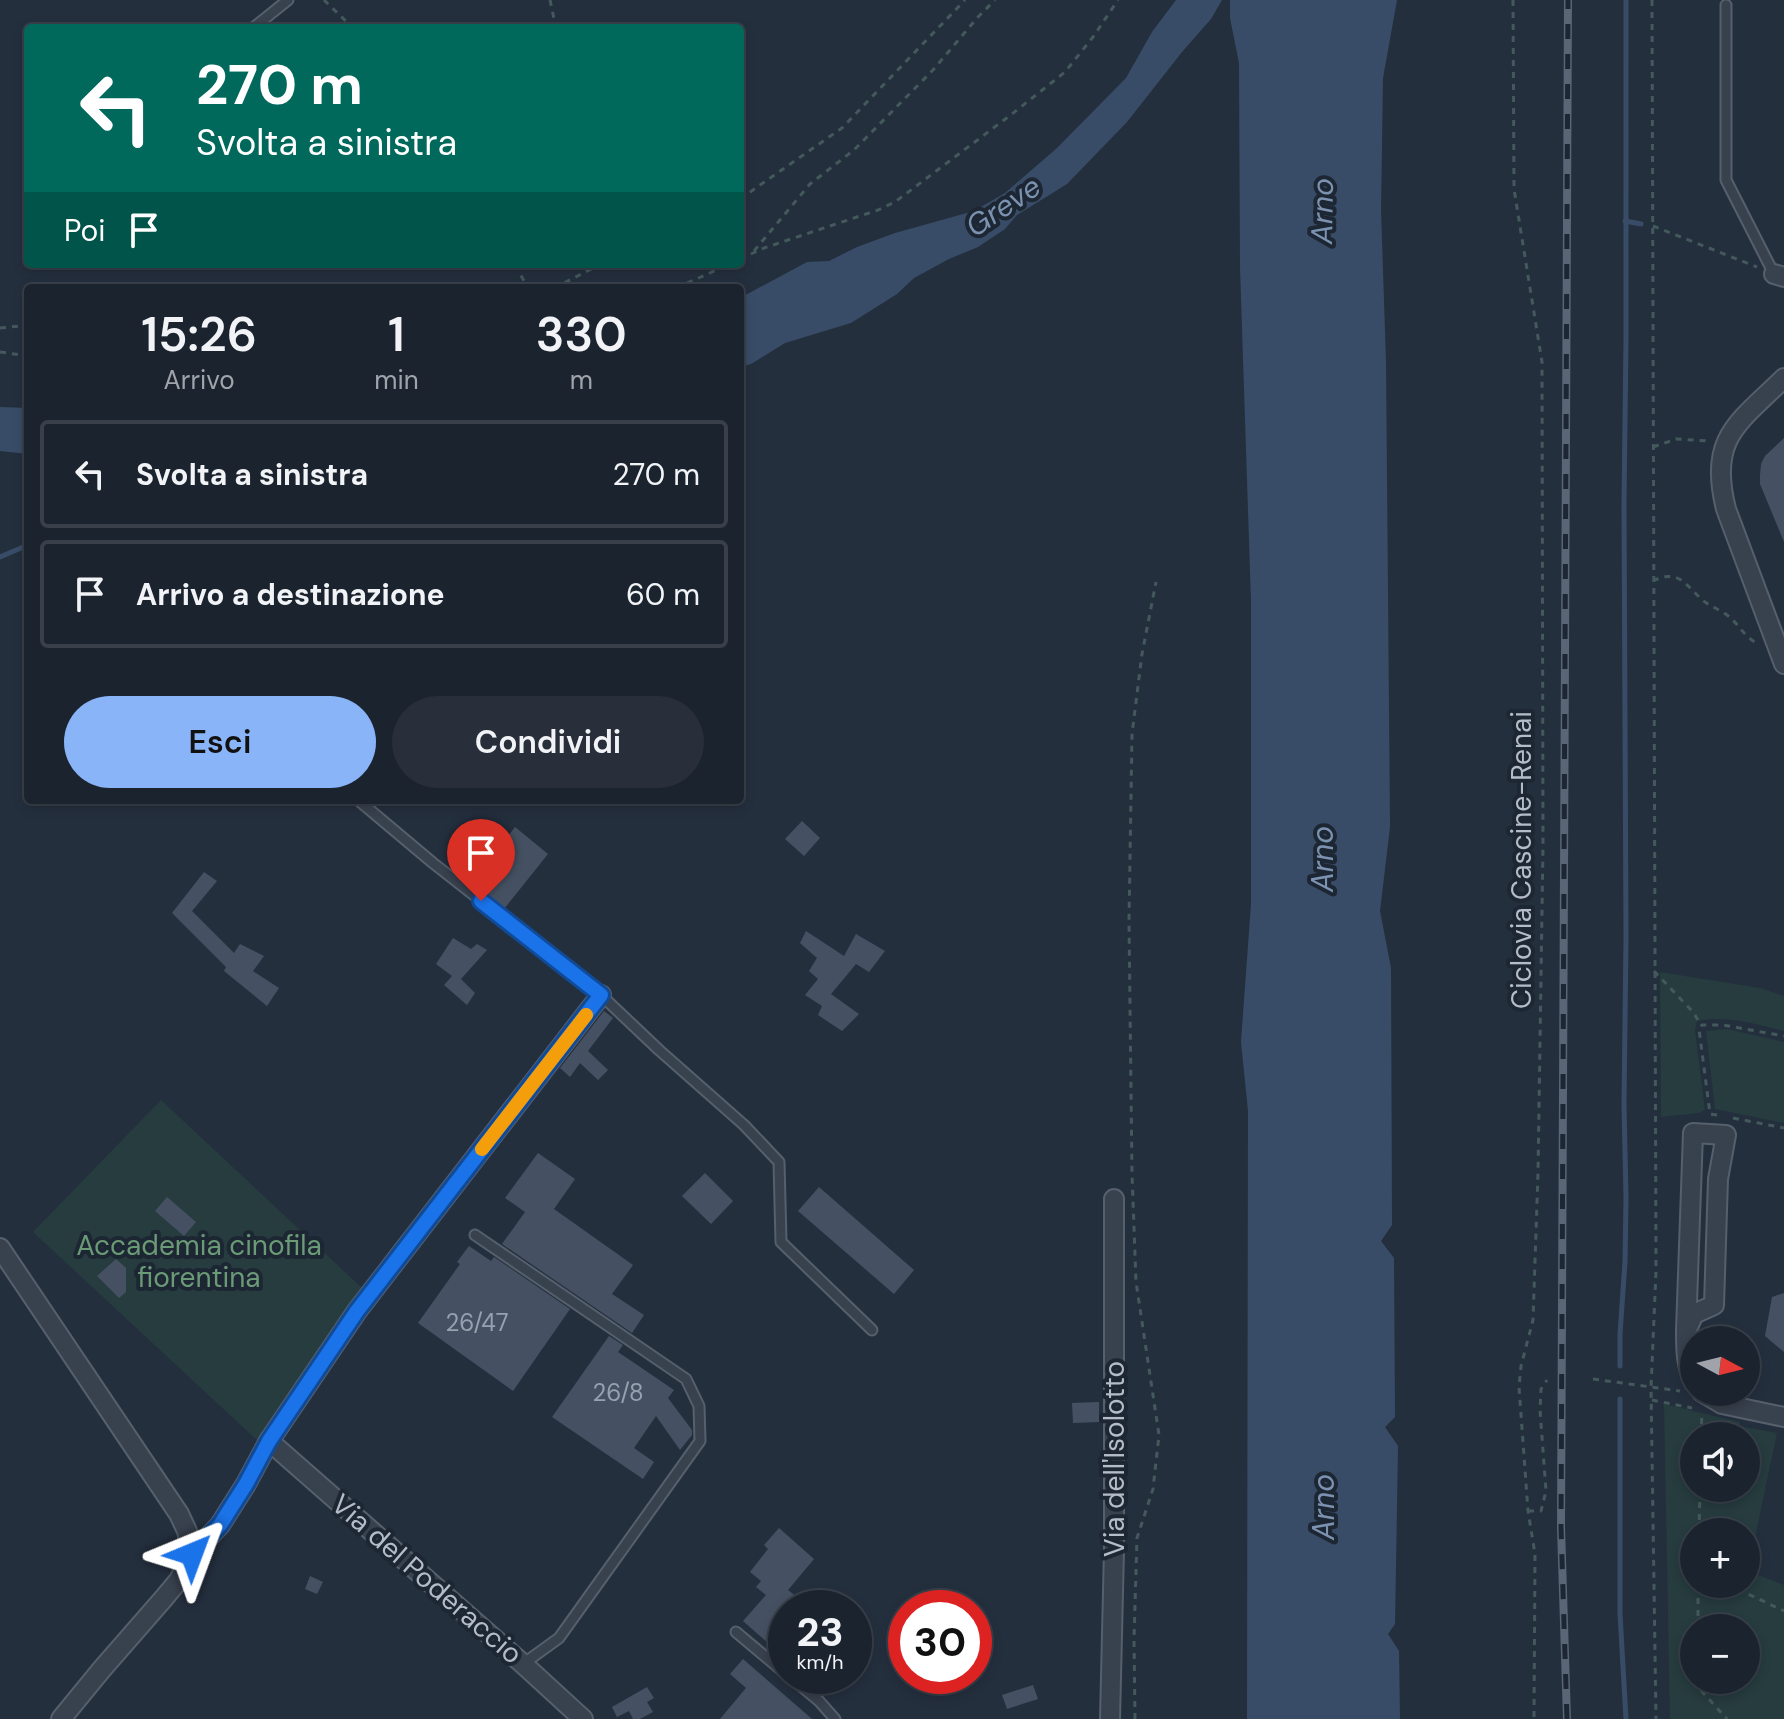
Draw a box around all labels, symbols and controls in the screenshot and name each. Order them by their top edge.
text: 270 m [196,48,363,121]
icon: left [64,56,168,160]
text: Svolta a sinistra [196,119,457,166]
water label: Greve [958,167,1048,245]
water label: Arno [1302,178,1342,245]
icon: arrive [122,208,166,252]
text: Poi [64,211,106,250]
text: 15:26 [141,303,257,366]
text: 1 [388,303,405,366]
text: 330 [536,303,627,366]
text: Arrivo [164,363,235,397]
text: min [374,363,419,397]
text: m [570,363,593,397]
icon: left [68,452,112,496]
text: Svolta a sinistra [136,455,368,494]
text: 270 m [612,455,700,494]
icon: arrive [68,572,112,616]
text: Arrivo a destinazione [136,575,445,614]
text: 60 m [626,575,700,614]
button: Esci [64,696,376,788]
button: Condividi [392,696,704,788]
street label: Ciclovia Cascine-Renai [1503,711,1540,1009]
pin [447,819,515,901]
water label: Arno [1303,826,1342,893]
icon: arrive [459,831,503,875]
park label: Accademia cinofila fiorentina [76,1227,322,1296]
house number: 26/47 [445,1307,509,1338]
north arrow [1680,1326,1760,1406]
map controls [1680,1326,1760,1694]
street label: Via dell'Isolotto [1096,1361,1133,1557]
house number: 26/8 [592,1377,644,1408]
button: sound [1680,1422,1760,1502]
water label: Arno [1304,1474,1343,1541]
street label: Via del Poderaccio [324,1486,530,1672]
position arrow [150,1512,234,1596]
button: + [1680,1518,1760,1598]
speed limit sign: 30 [888,1590,992,1694]
text: 23 [796,1606,844,1658]
button: − [1680,1614,1760,1694]
text: km/h [796,1649,844,1675]

